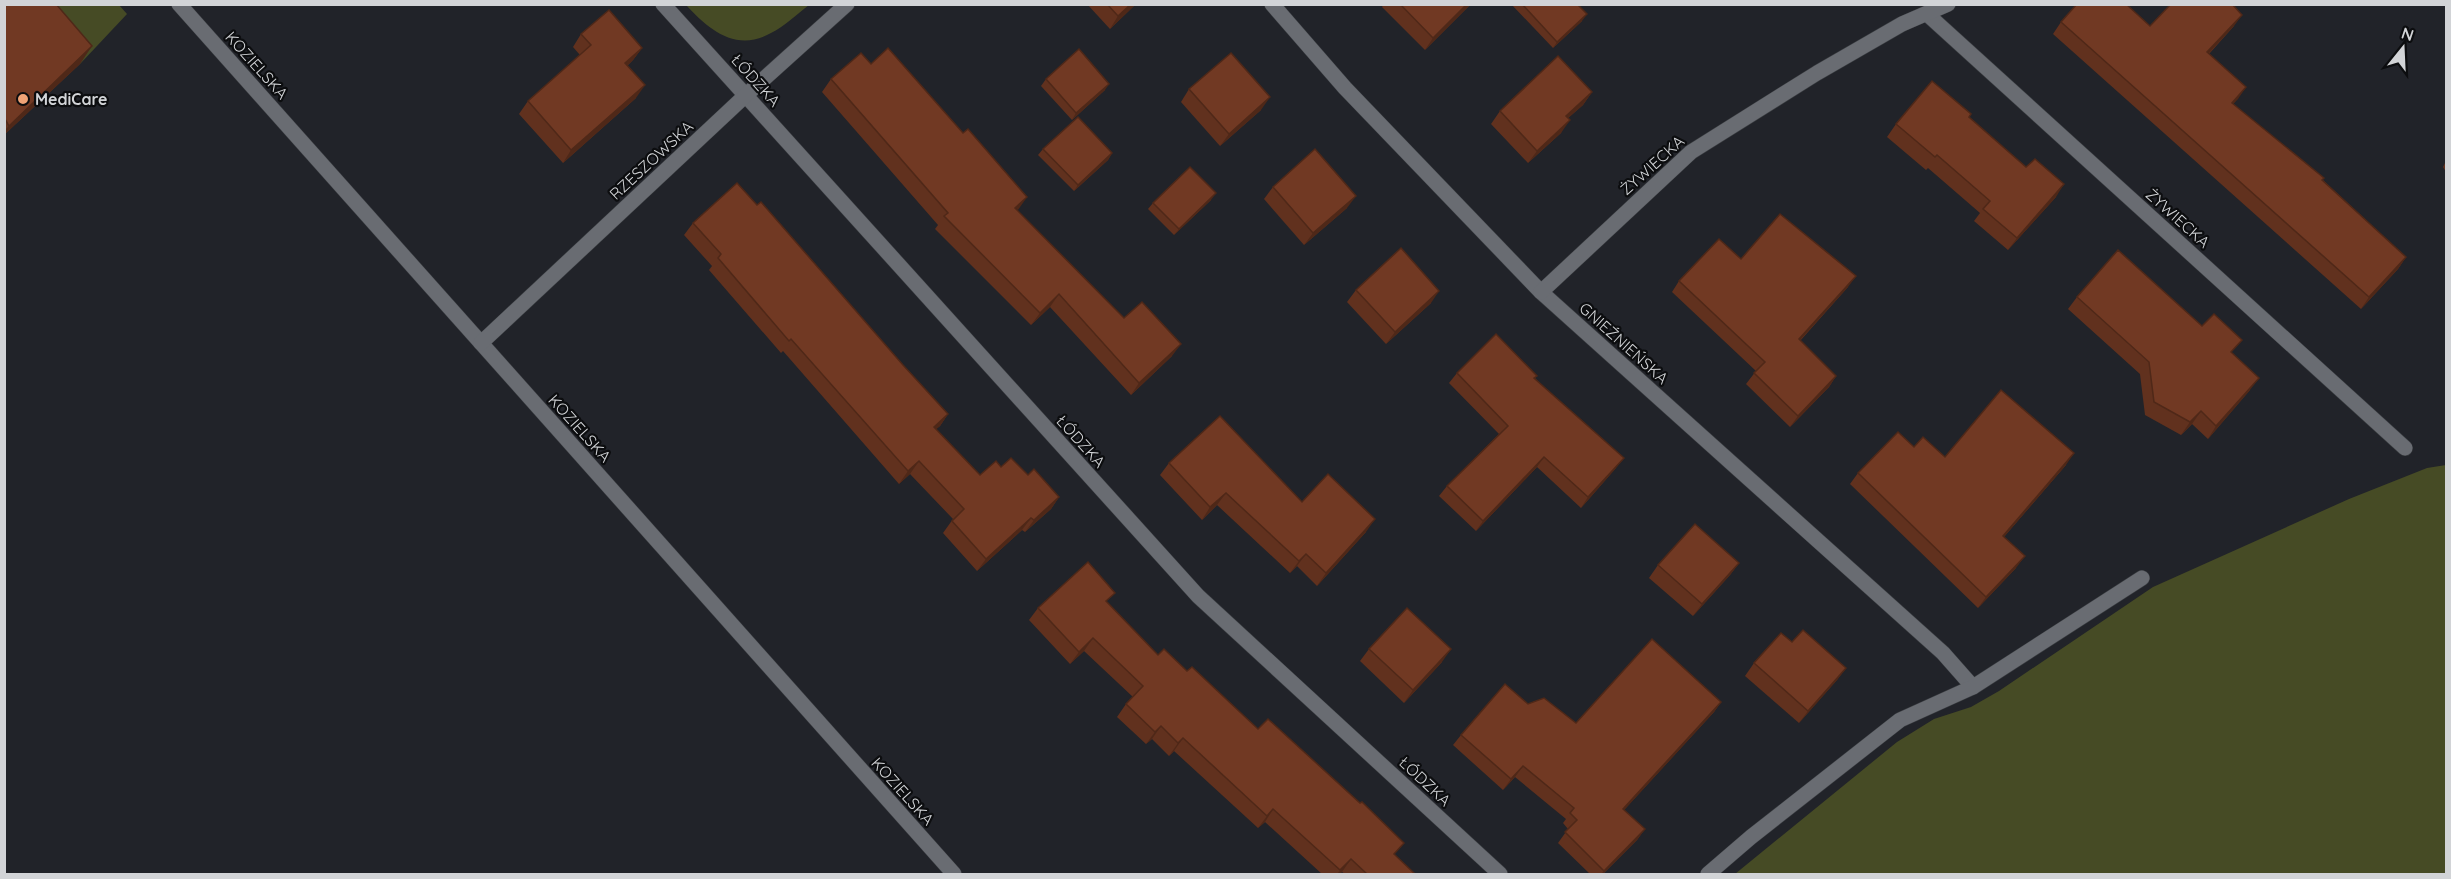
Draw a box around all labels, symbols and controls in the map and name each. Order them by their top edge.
north arrow [2373,18,2433,78]
text: N [2399,22,2416,45]
street label: KOZIELSKA [221,27,293,103]
street label: ŁÓDZKA [727,49,785,111]
place label: MediCare [35,89,107,109]
marker: MediCare [16,92,30,106]
street label: RZESZOWSKA [605,116,697,204]
street label: ŻYWIECKA [1616,131,1688,199]
street label: ŻYWIECKA [2142,184,2214,252]
street label: GNIEŹNIEŃSKA [1575,298,1673,388]
street label: KOZIELSKA [544,390,616,466]
street label: ŁÓDZKA [1052,410,1110,472]
street label: ŁÓDZKA [1395,752,1455,810]
street label: KOZIELSKA [867,753,939,829]

